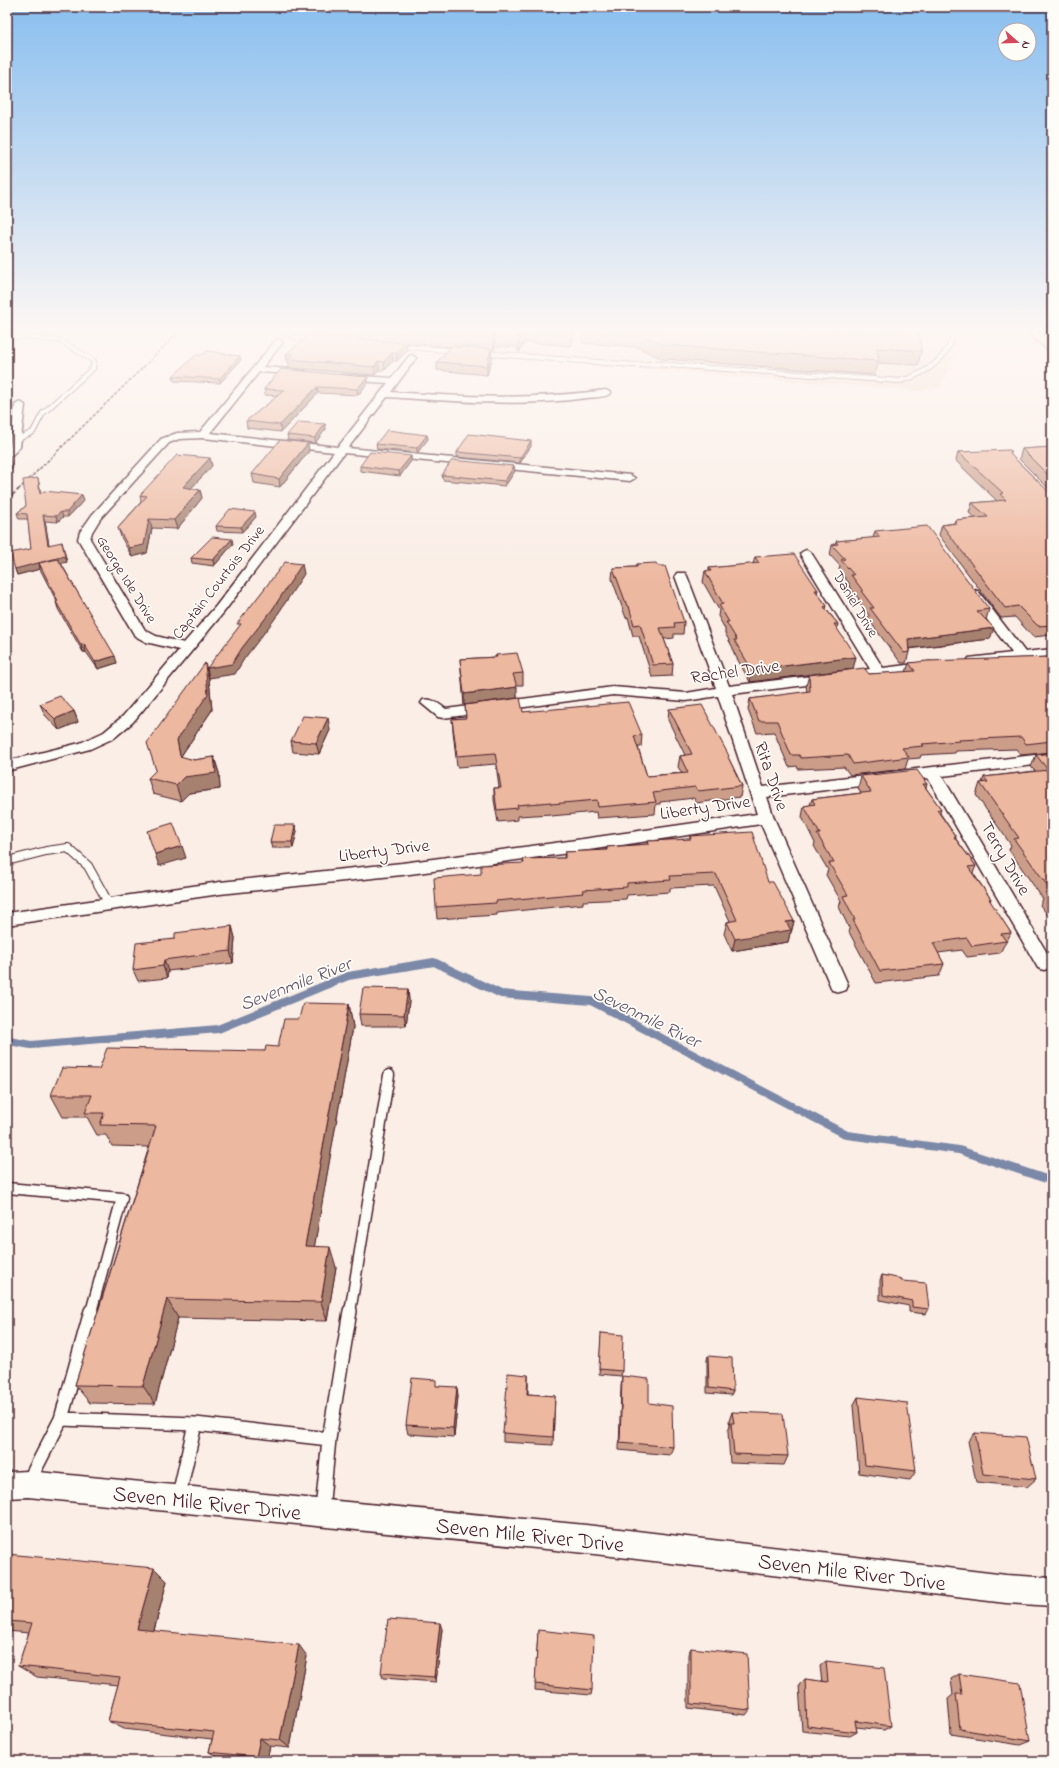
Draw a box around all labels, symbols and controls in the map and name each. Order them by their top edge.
north arrow [997,22,1037,62]
text: N [1017,39,1034,51]
street label: Captain Courtois Drive [167,521,270,644]
street label: George Ide Drive [90,531,162,628]
street label: Daniel Drive [826,566,884,642]
street label: Rachel Drive [689,654,782,692]
street label: Rita Drive [746,739,794,815]
street label: Liberty Drive [658,790,753,828]
street label: Terry Drive [973,817,1036,902]
street label: Liberty Drive [337,833,432,870]
water label: Sevenmile River [236,951,357,1019]
water label: Sevenmile River [587,980,706,1057]
street label: Seven Mile River Drive [111,1479,303,1531]
street label: Seven Mile River Drive [434,1511,626,1563]
street label: Seven Mile River Drive [756,1547,948,1601]

